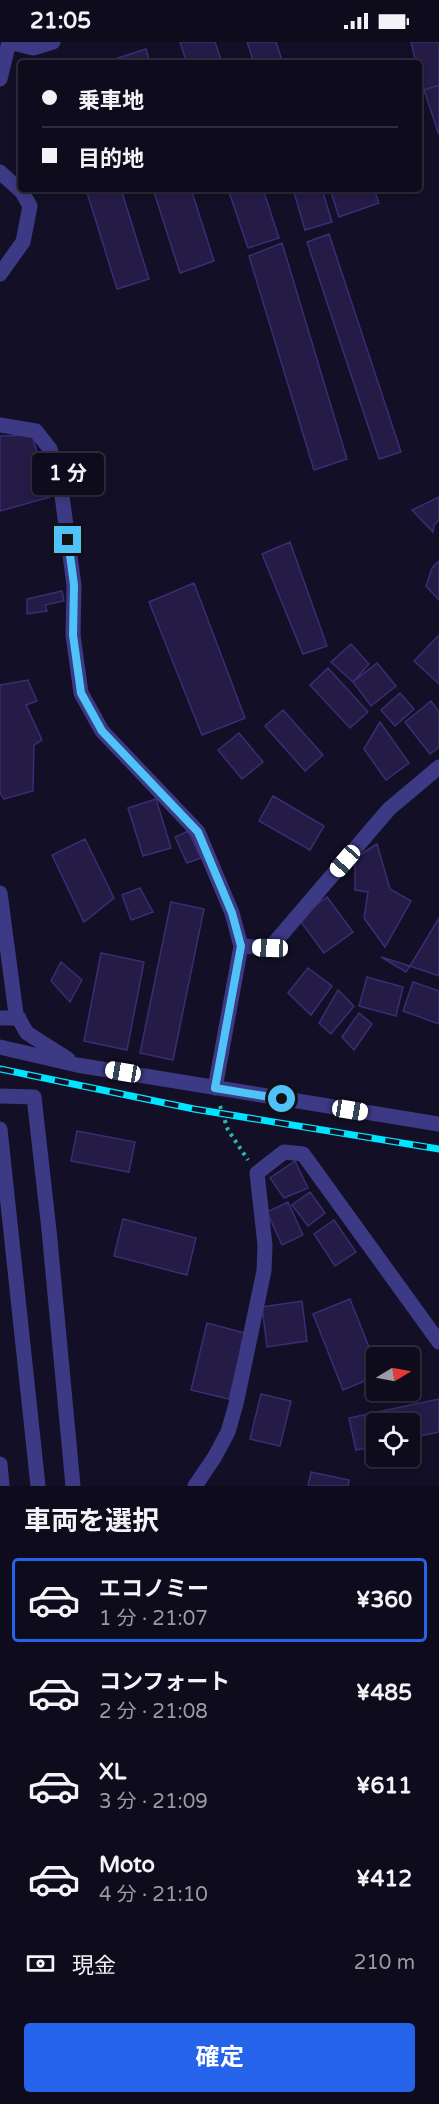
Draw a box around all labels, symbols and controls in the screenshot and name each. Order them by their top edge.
text: 21:05 [30,8,91,34]
text: 乗車地 [78,88,144,114]
text: 目的地 [78,146,144,172]
callout: 1 分 [32,453,104,495]
text: 1 分 [49,462,87,486]
route end [54,526,81,553]
car [326,842,364,880]
car [252,938,288,958]
car [104,1060,142,1084]
route start [268,1085,295,1112]
car [331,1098,369,1122]
north arrow [366,1347,420,1401]
map controls [366,1347,420,1467]
button: locate [366,1413,420,1467]
text: 車両を選択 [24,1505,159,1538]
icon: car [27,1573,81,1627]
text: エコノミー [99,1576,209,1602]
text: ¥360 [356,1587,412,1613]
text: 1 分 · 21:07 [99,1607,208,1631]
icon: car [27,1666,81,1720]
text: コンフォート [99,1669,230,1695]
text: ¥485 [356,1680,412,1706]
text: 2 分 · 21:08 [99,1700,208,1724]
icon: car [27,1759,81,1813]
text: XL [99,1759,126,1785]
text: ¥611 [356,1773,412,1799]
text: 3 分 · 21:09 [99,1790,208,1814]
icon: car [27,1852,81,1906]
text: Moto [99,1852,155,1878]
text: ¥412 [356,1866,412,1892]
text: 4 分 · 21:10 [99,1883,208,1907]
icon: cash [24,1947,57,1980]
text: 210 m [354,1951,415,1975]
text: 現金 [72,1953,116,1979]
button: 確定 [24,2023,415,2092]

